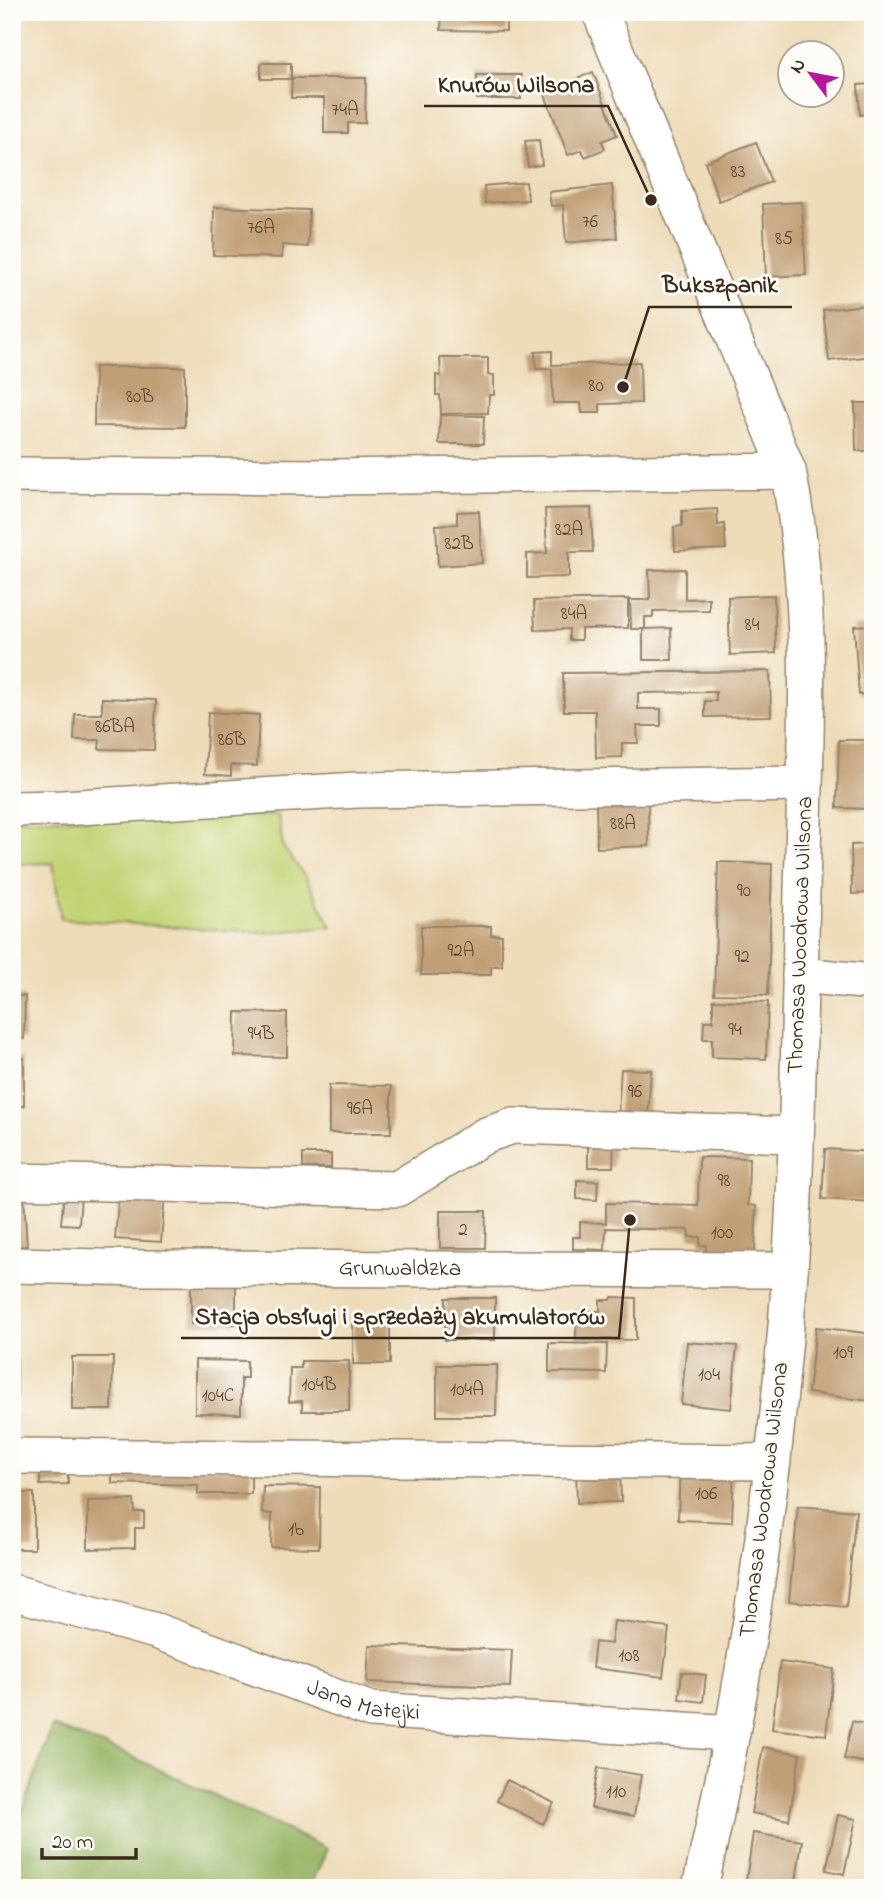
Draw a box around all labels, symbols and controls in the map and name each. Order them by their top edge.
north arrow [776,38,846,108]
text: N [784,54,814,79]
callout: Knurów Wilsona [424,61,608,106]
text: Knurów Wilsona [438,69,594,104]
house number: 74A [331,97,359,124]
house number: 83 [731,159,746,186]
house number: 76 [582,209,598,236]
house number: 76A [247,215,275,242]
house number: 85 [775,226,793,253]
callout: Bukszpanik [649,262,792,307]
text: Bukszpanik [661,269,778,304]
house number: 80 [588,373,604,400]
house number: 80B [126,384,154,411]
house number: 82A [555,517,583,544]
house number: 82B [444,531,474,558]
house number: 84A [561,601,587,628]
house number: 84 [745,612,760,639]
house number: 86BA [95,714,135,741]
house number: 86B [218,727,246,754]
street label: Thomasa Woodrowa Wilsona [780,796,822,1074]
house number: 88A [610,811,636,838]
house number: 90 [737,878,751,905]
house number: 92A [448,938,474,965]
house number: 92 [734,944,750,971]
house number: 94 [728,1017,742,1044]
house number: 94B [248,1021,274,1048]
house number: 96 [628,1079,642,1106]
house number: 96A [347,1096,373,1123]
house number: 98 [718,1168,730,1195]
house number: 2 [458,1217,468,1244]
house number: 100 [711,1220,733,1247]
street label: Grunwaldzka [339,1252,461,1285]
callout: Stacja obsługi i sprzedaży akumulatorów [181,1293,619,1338]
text: Stacja obsługi i sprzedaży akumulatorów [195,1301,605,1337]
house number: 109 [833,1340,853,1367]
street label: Thomasa Woodrowa Wilsona [732,1360,798,1640]
house number: 104 [698,1362,720,1389]
house number: 104B [302,1372,337,1399]
house number: 104A [450,1377,484,1404]
house number: 104C [202,1383,234,1410]
house number: 106 [695,1481,717,1508]
house number: 1b [288,1517,304,1544]
house number: 108 [618,1643,640,1670]
street label: Jana Matejki [302,1671,421,1730]
house number: 110 [606,1779,626,1806]
scale bar [42,1816,136,1860]
text: 20 m [52,1828,93,1858]

